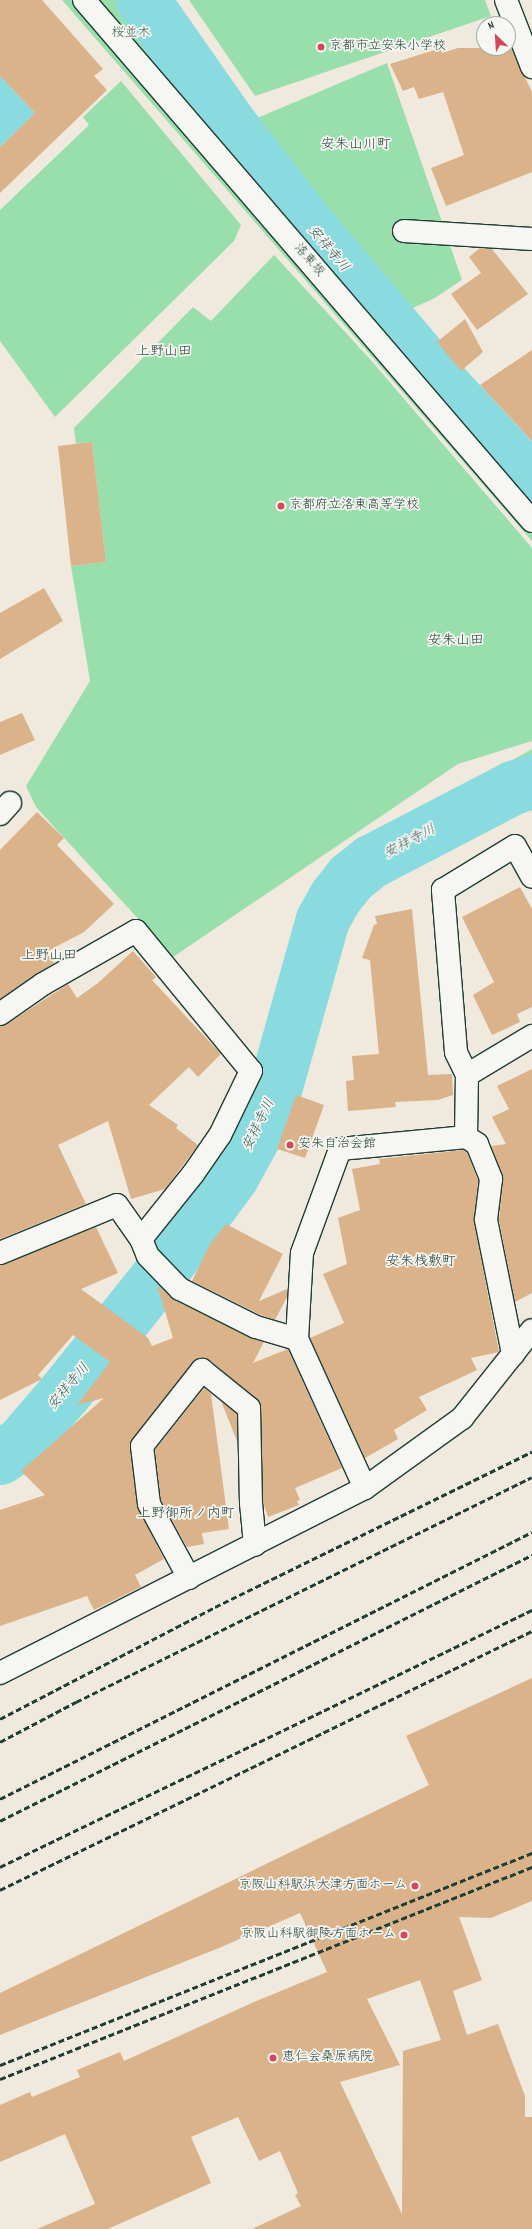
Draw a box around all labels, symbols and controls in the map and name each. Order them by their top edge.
north arrow [476,16,516,56]
text: N [486,18,497,34]
park label: 桜並木 [112,26,150,42]
place label: 京都市立安朱小学校 [329,39,446,55]
marker: 京都市立安朱小学校 [316,42,326,52]
district label: 安朱山川町 [321,137,391,153]
water label: 安祥寺川 [304,222,352,276]
street label: 洛東坂 [289,241,327,281]
district label: 上野山田 [136,344,192,360]
place label: 京都府立洛東高等学校 [289,498,419,514]
marker: 京都府立洛東高等学校 [276,501,286,511]
district label: 安朱山田 [428,633,484,649]
water label: 安祥寺川 [381,821,439,863]
district label: 上野山田 [21,948,77,964]
water label: 安祥寺川 [239,1096,279,1154]
place label: 安朱自治会館 [298,1137,376,1153]
marker: 安朱自治会館 [285,1140,295,1150]
district label: 安朱桟敷町 [386,1254,456,1270]
water label: 安祥寺川 [45,1360,93,1414]
district label: 上野御所ノ内町 [137,1506,235,1522]
place label: 京阪山科駅浜大津方面ホーム [238,1878,407,1894]
marker: 京阪山科駅浜大津方面ホーム [410,1881,420,1891]
place label: 京阪山科駅御陵方面ホーム [240,1927,396,1943]
marker: 京阪山科駅御陵方面ホーム [399,1930,409,1940]
place label: 恵仁会桑原病院 [282,2050,373,2066]
marker: 恵仁会桑原病院 [267,2052,279,2064]

